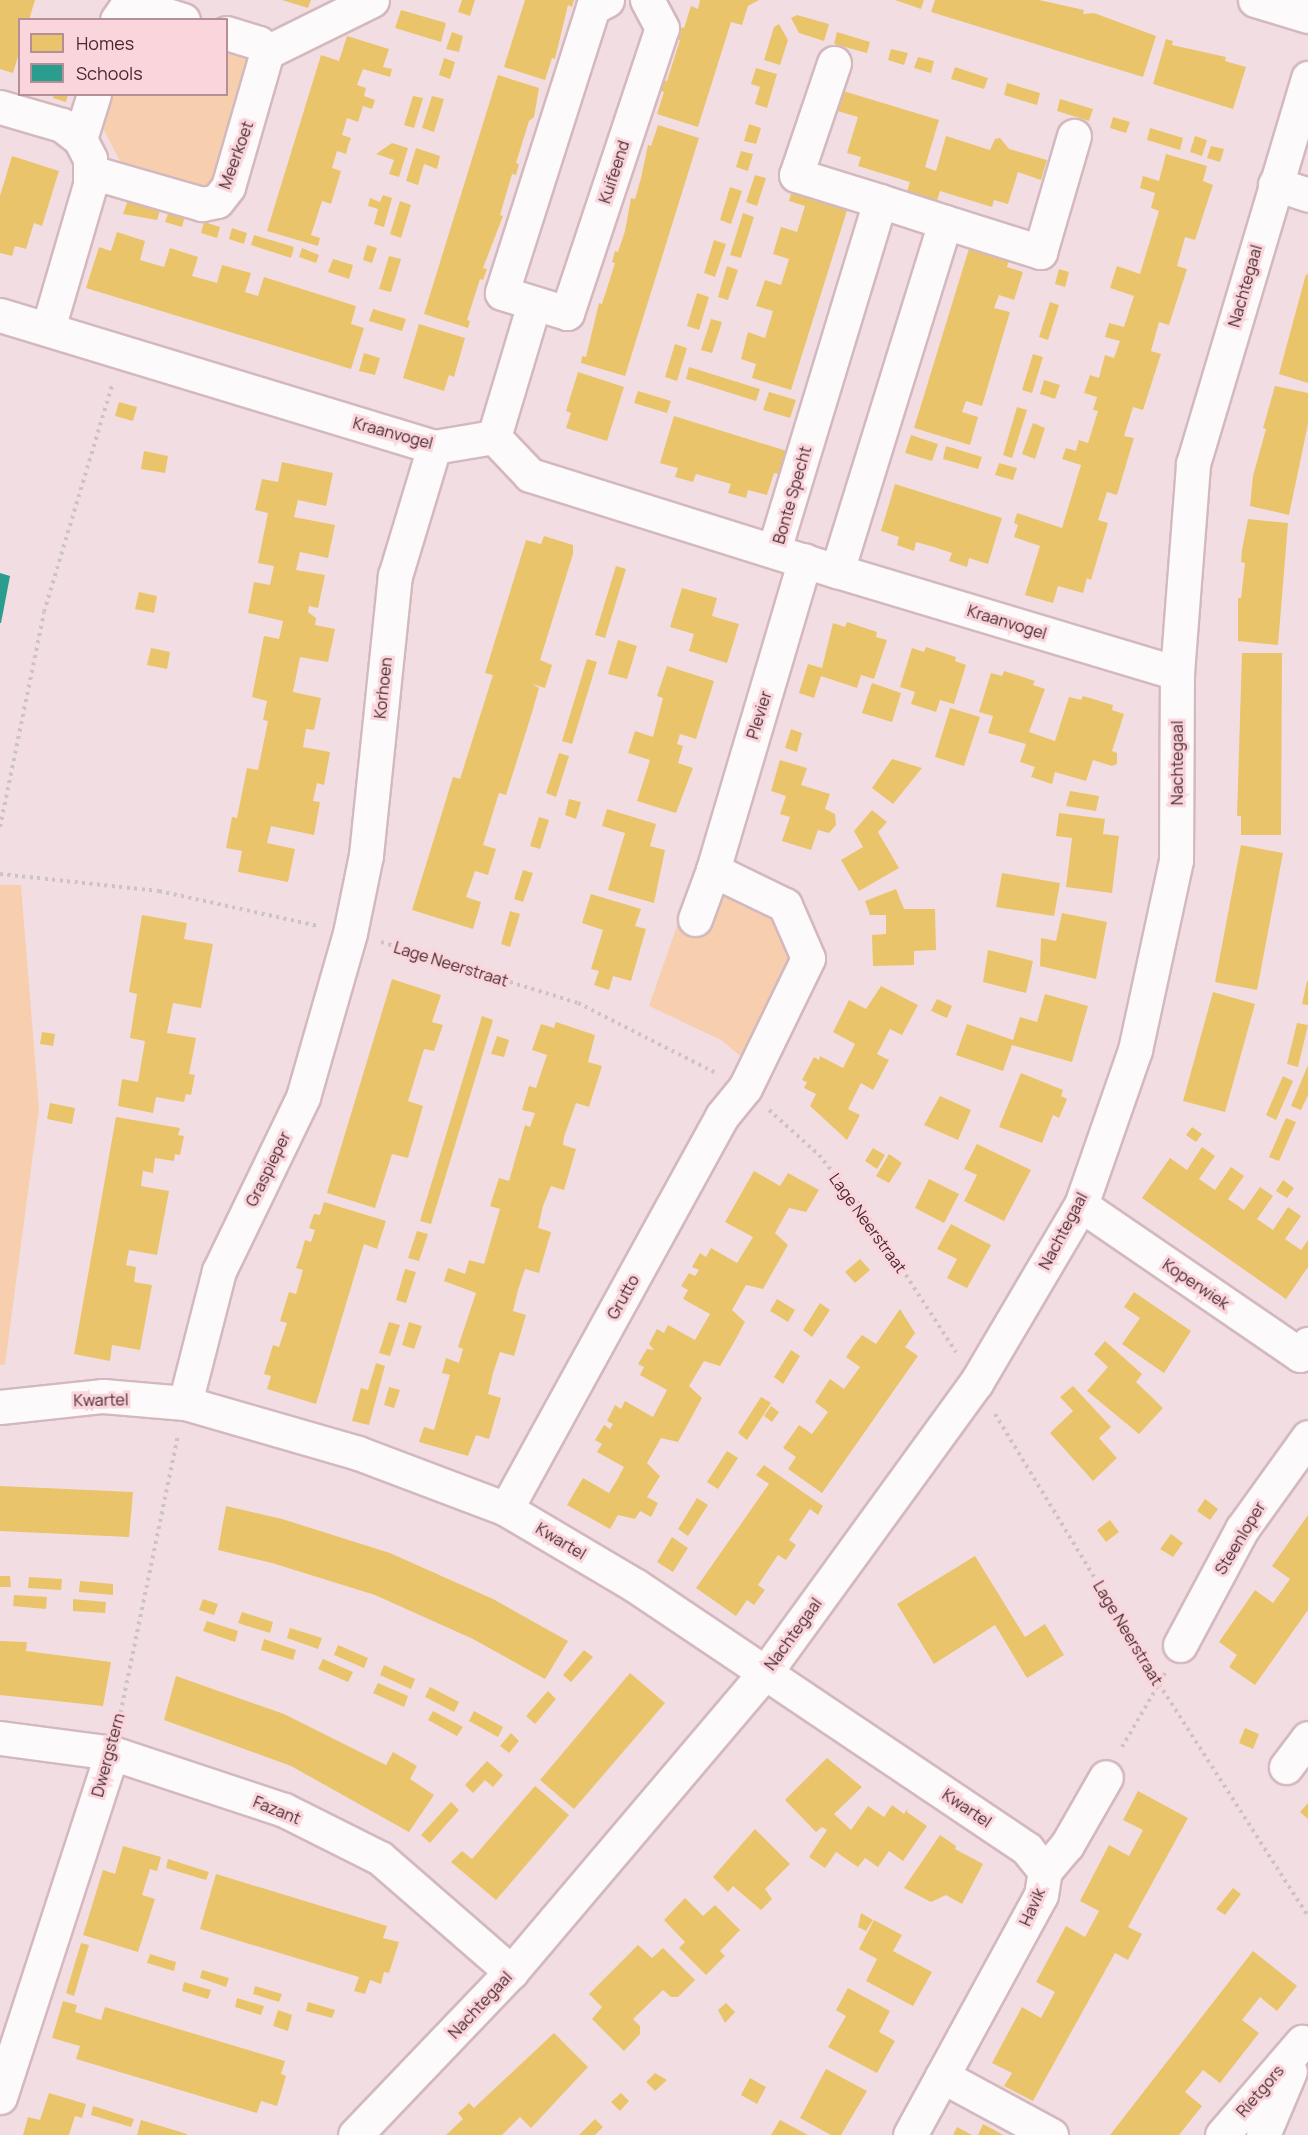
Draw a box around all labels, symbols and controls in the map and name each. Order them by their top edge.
legend [18,18,228,96]
text: Homes [76,31,134,55]
text: Schools [76,61,143,85]
street label: Meerkoet [215,118,257,192]
street label: Kuifeend [595,138,633,206]
street label: Nachtegaal [1224,243,1266,329]
street label: Kraanvogel [351,413,435,453]
street label: Bonte Specht [769,444,815,546]
street label: Kraanvogel [965,601,1049,643]
street label: Korhoen [370,656,396,720]
street label: Plevier [743,689,775,741]
street label: Nachtegaal [1167,721,1187,805]
street label: Lage Neerstraat [391,937,511,991]
street label: Graspieper [242,1128,294,1210]
street label: Lage Neerstraat [825,1169,911,1277]
street label: Nachtegaal [1035,1189,1091,1273]
street label: Koperwiek [1159,1255,1233,1313]
street label: Grutto [603,1271,643,1323]
street label: Kwartel [73,1390,129,1410]
street label: Steenloper [1211,1498,1269,1578]
street label: Kwartel [532,1519,590,1563]
street label: Lage Neerstraat [1089,1577,1167,1689]
street label: Nachtegaal [760,1594,826,1674]
street label: Dwergstern [88,1711,128,1799]
street label: Kwartel [939,1785,995,1831]
street label: Fazant [250,1792,304,1828]
street label: Havik [1015,1885,1049,1929]
street label: Nachtegaal [444,1968,516,2042]
street label: Rietgors [1232,2061,1288,2121]

